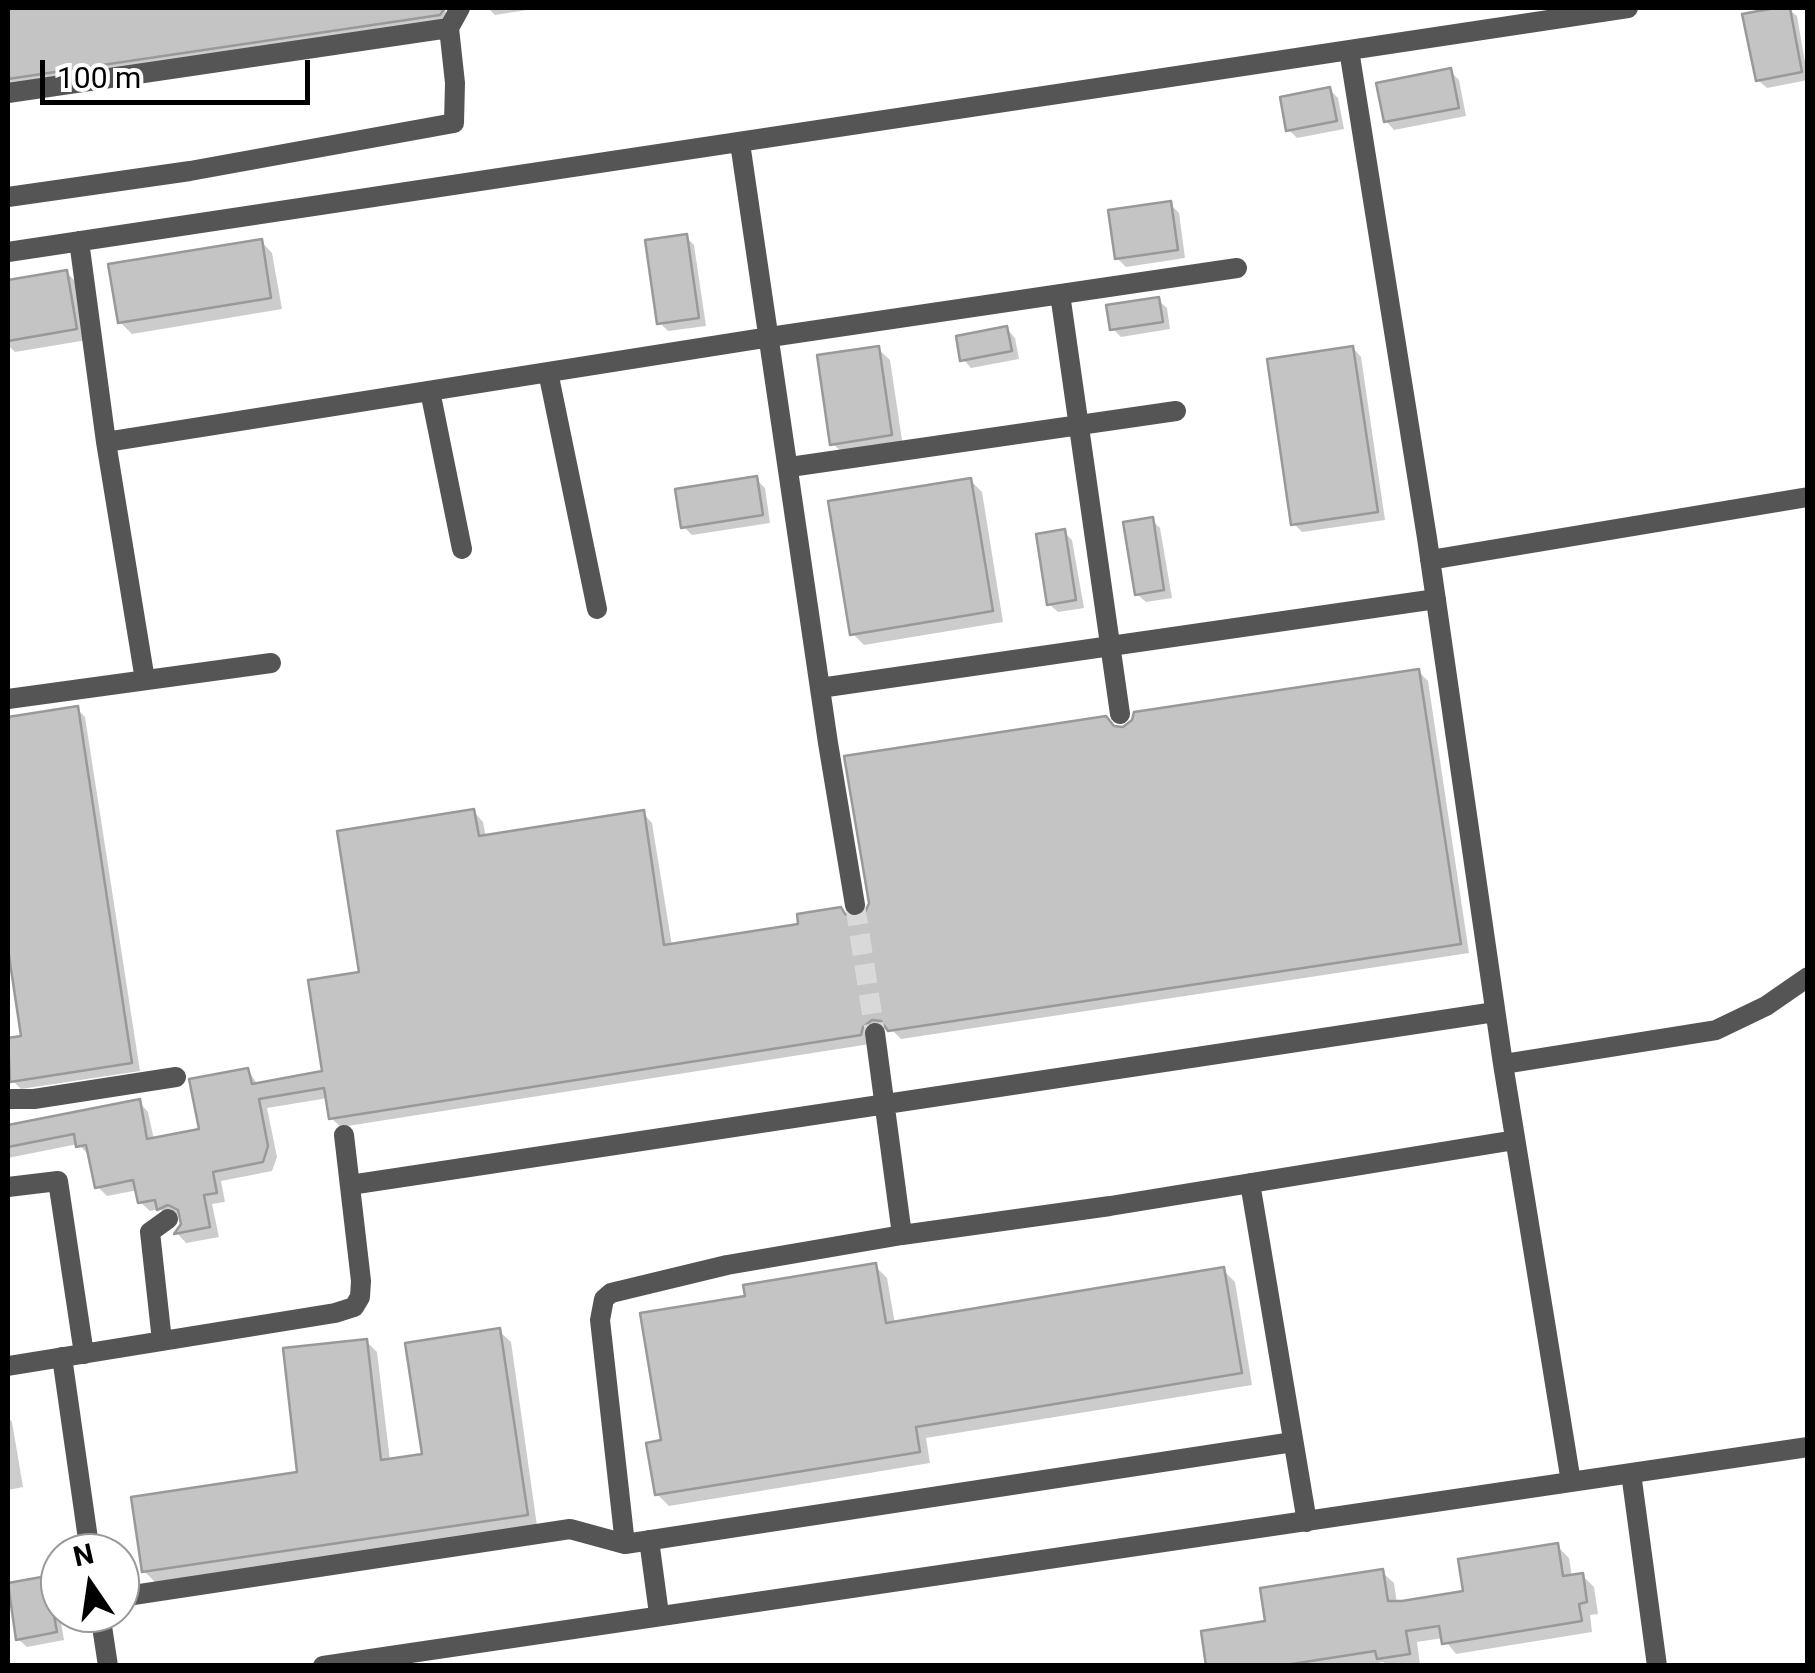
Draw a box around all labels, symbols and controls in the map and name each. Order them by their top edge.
scale bar [45,40,315,102]
text: 100 m [57,60,141,95]
north arrow [40,1533,140,1633]
text: N [70,1537,97,1574]

